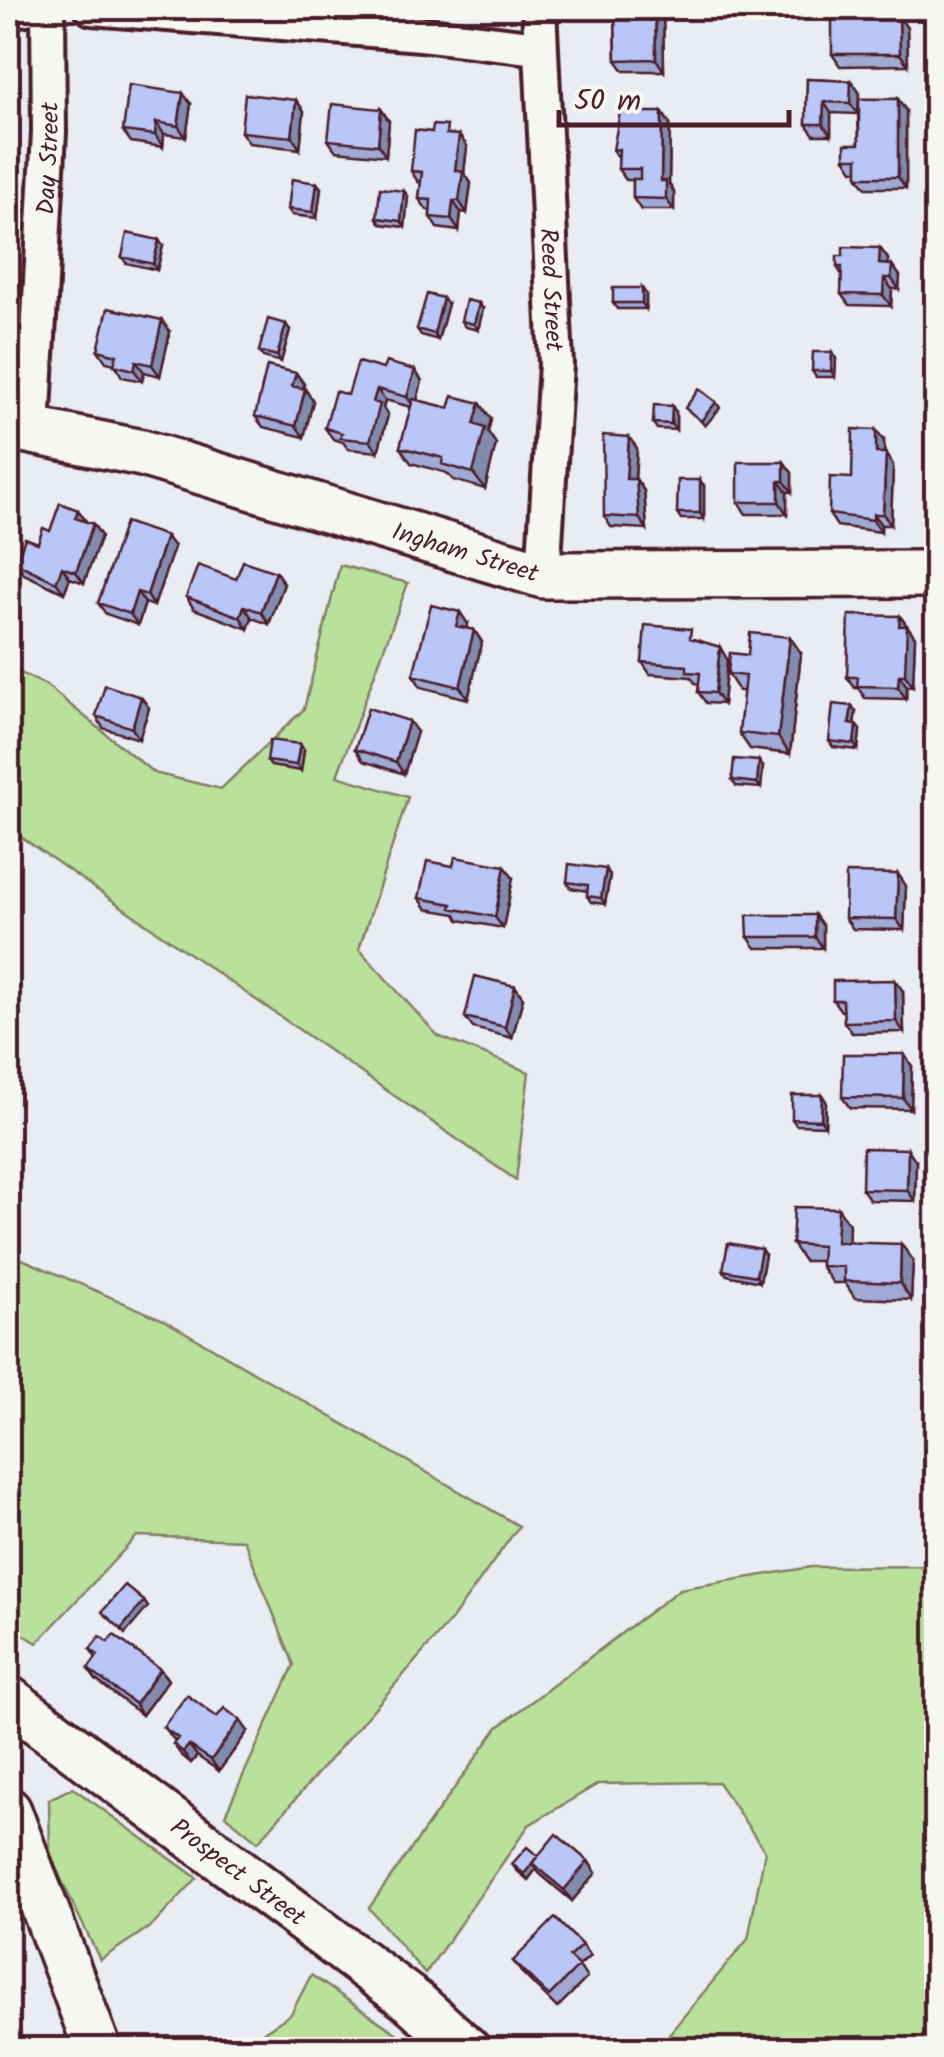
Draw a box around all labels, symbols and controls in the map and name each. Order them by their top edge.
scale bar [559,65,789,127]
text: 50 m [574,78,641,126]
street label: Day Street [27,101,71,216]
street label: Reed Street [528,227,573,353]
street label: Ingham Street [387,512,544,595]
street label: Prospect Street [161,1809,314,1937]

